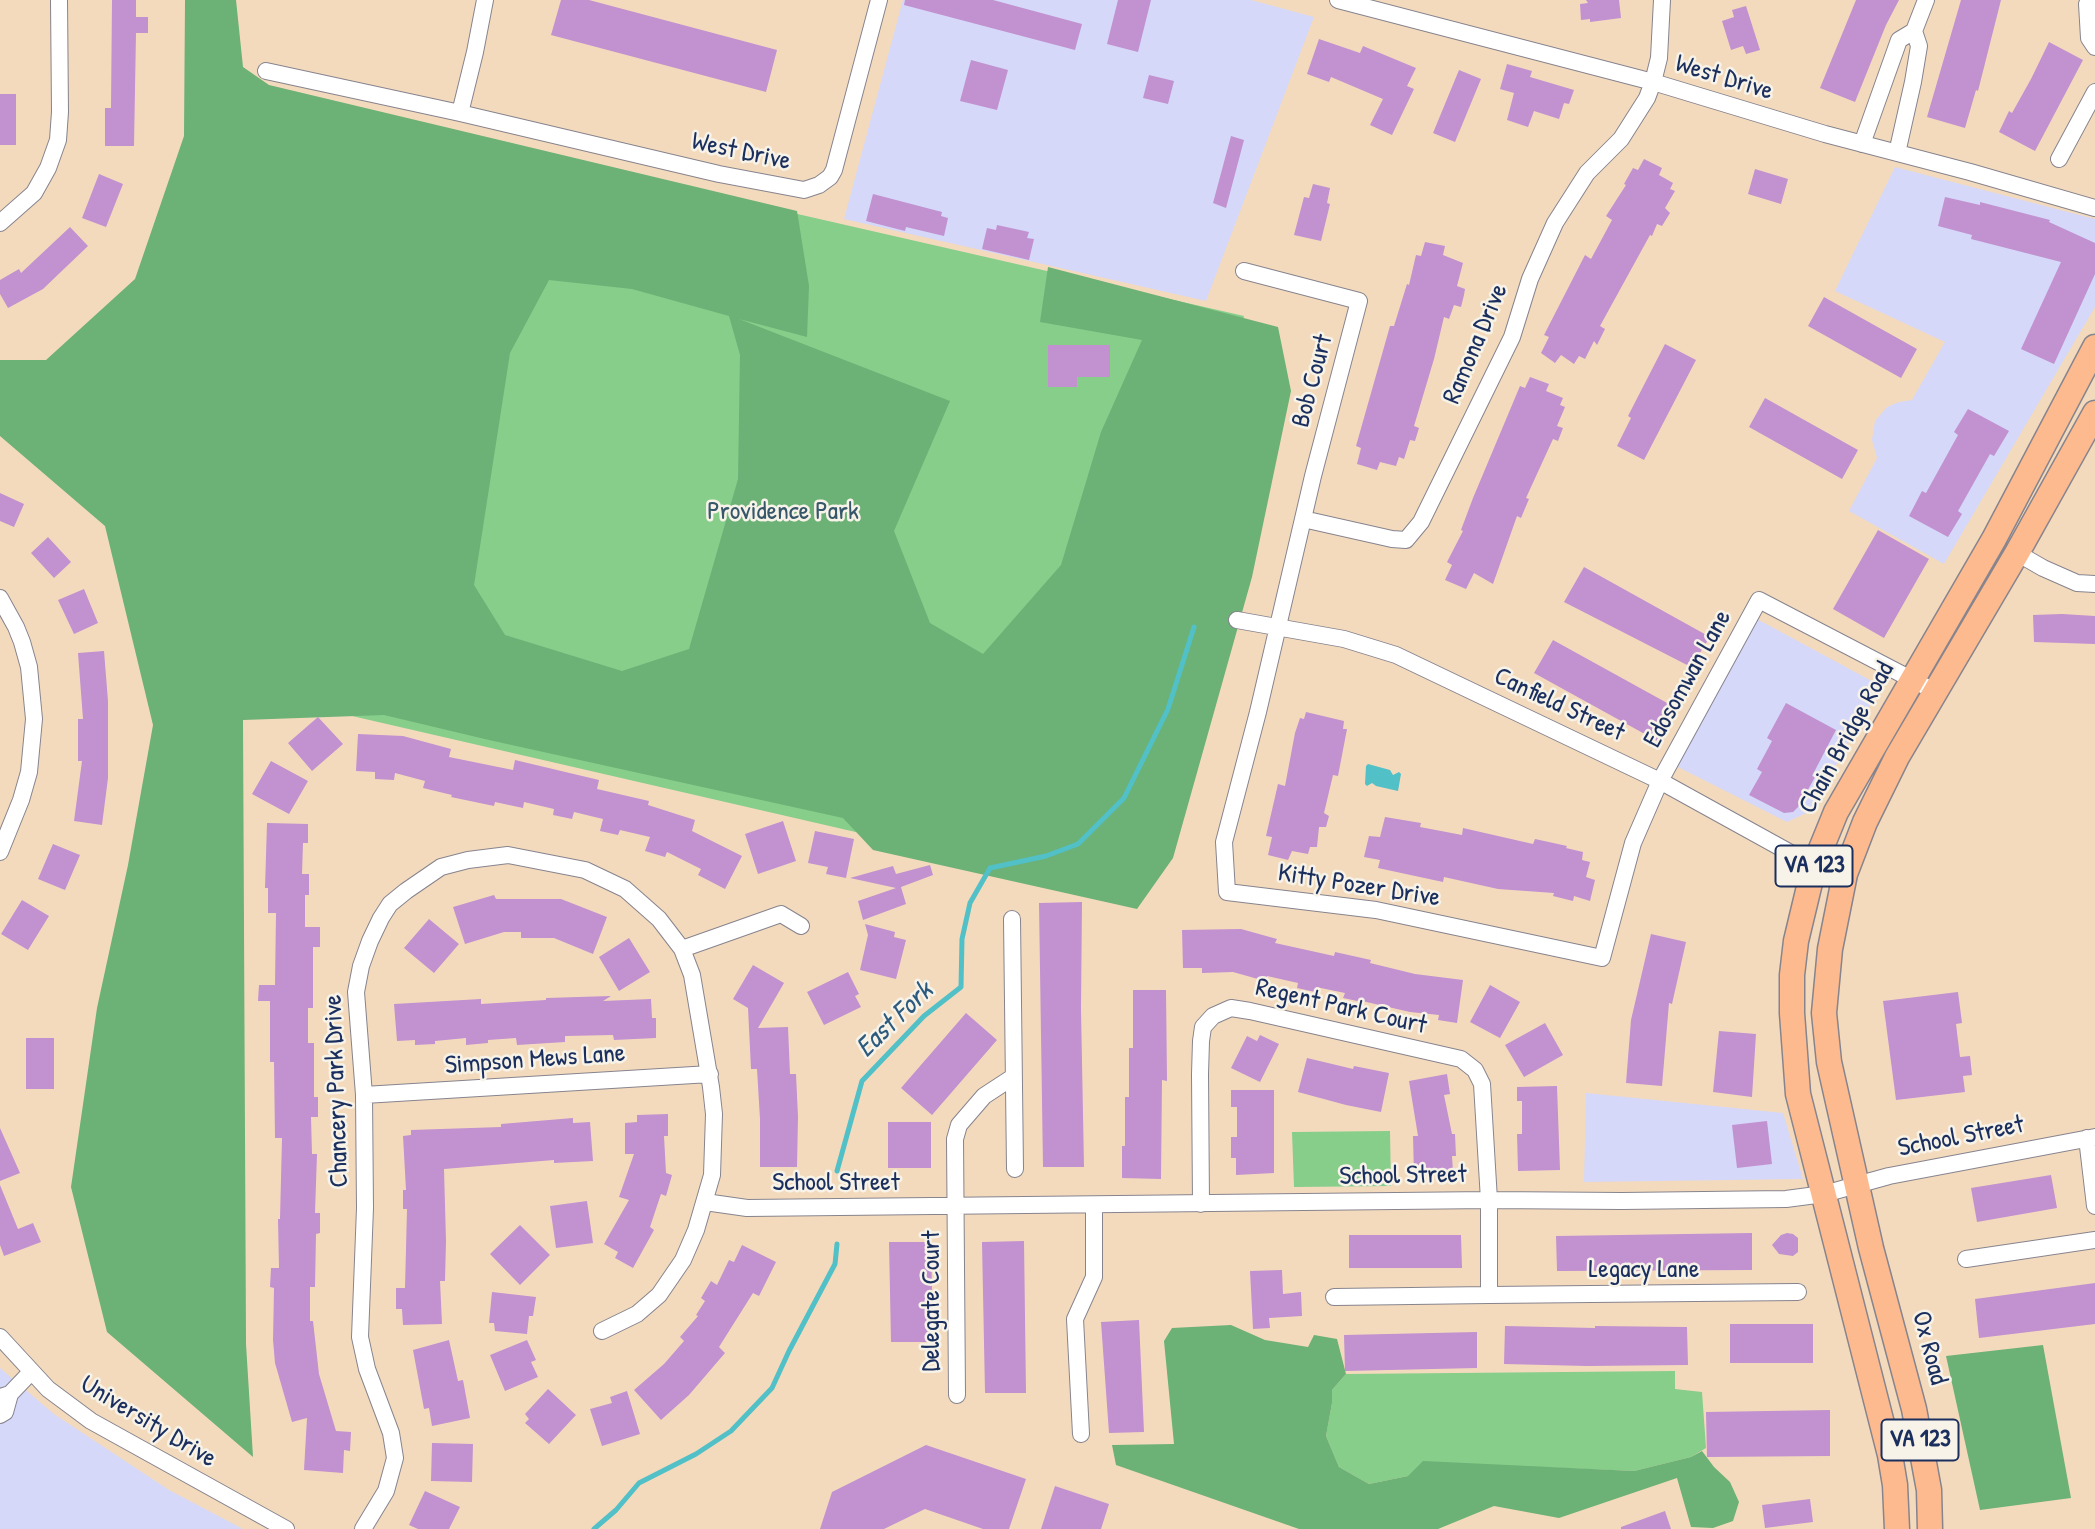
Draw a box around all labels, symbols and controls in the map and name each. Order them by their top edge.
street label: West Drive [1672,48,1776,108]
street label: West Drive [689,126,793,178]
street label: Ramona Drive [1437,279,1515,409]
street label: Bob Court [1286,331,1340,431]
park label: Providence Park [707,496,859,528]
street label: Edosomwan Lane [1637,605,1739,753]
street label: Chain Bridge Road [1792,657,1902,819]
street label: Canfield Street [1489,661,1629,749]
road number: VA 123 [1776,846,1853,886]
street label: Kitty Pozer Drive [1276,858,1442,914]
street label: Regent Park Court [1253,972,1429,1042]
water label: East Fork [849,975,941,1065]
street label: Chancery Park Drive [318,994,356,1188]
street label: Simpson Mews Lane [444,1038,626,1082]
street label: School Street [1896,1110,2026,1164]
street label: School Street [1339,1159,1467,1193]
street label: School Street [772,1167,900,1199]
street label: Delegate Court [916,1230,948,1372]
street label: Legacy Lane [1589,1254,1699,1286]
street label: Ox Road [1904,1308,1954,1388]
street label: University Drive [74,1369,222,1475]
road number: VA 123 [1882,1420,1958,1460]

